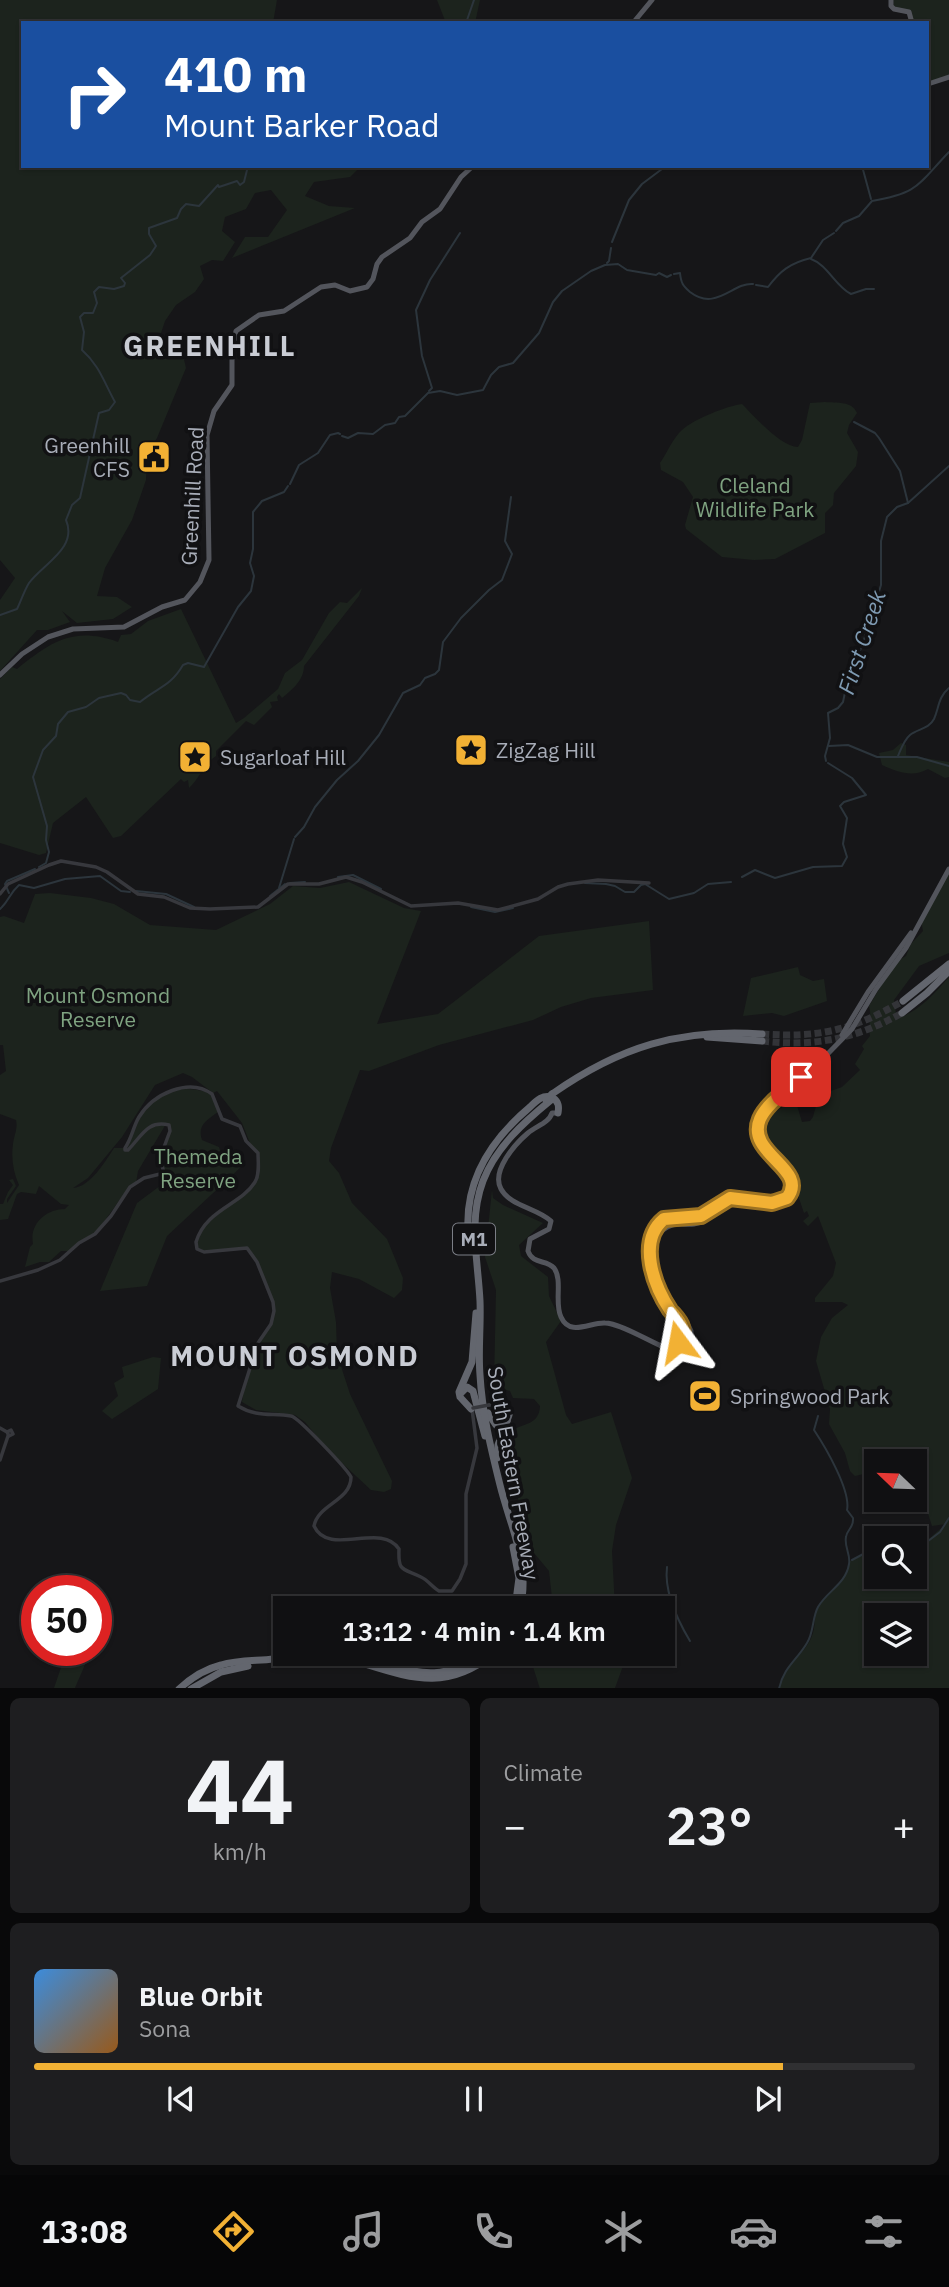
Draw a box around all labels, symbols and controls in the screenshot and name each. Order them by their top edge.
text: 410 m [164,42,308,105]
icon: right [49,49,140,140]
text: Mount Barker Road [164,104,440,146]
district label: GREENHILL [123,327,297,364]
street label: Greenhill Road [174,426,210,566]
place label: Greenhill CFS [44,431,130,483]
public building icon: Greenhill CFS [135,438,173,476]
park label: Cleland Wildlife Park [696,471,814,523]
water label: First Creek [830,585,892,698]
place icon: ZigZag Hill [452,731,490,769]
place label: ZigZag Hill [496,736,596,764]
place icon: Sugarloaf Hill [176,738,214,776]
place label: Sugarloaf Hill [220,743,346,771]
park label: Mount Osmond Reserve [26,981,170,1033]
pin [771,1047,831,1107]
icon: arrive [782,1058,820,1096]
park label: Themeda Reserve [154,1142,242,1194]
road number: M1 [453,1224,495,1254]
position arrow [641,1305,715,1379]
district label: MOUNT OSMOND [170,1337,420,1374]
street label: South Eastern Freeway [481,1364,547,1583]
sports icon: Springwood Park [686,1377,724,1415]
place label: Springwood Park [730,1382,890,1410]
north arrow [864,1449,928,1512]
map controls [864,1449,927,1666]
button: search [864,1526,927,1589]
speed limit sign: 50 [21,1575,112,1666]
button: layers [864,1603,927,1666]
text: 13:12 · 4 min · 1.4 km [342,1614,606,1648]
text: 44 [185,1731,294,1849]
text: Climate [504,1757,583,1787]
text: 23° [666,1792,753,1859]
text: − [504,1801,526,1850]
text: + [892,1801,915,1850]
text: km/h [213,1836,267,1866]
text: Blue Orbit [139,1979,263,2013]
text: Sona [139,2013,191,2043]
icon: previous [162,2080,200,2118]
icon: pause [455,2080,493,2118]
icon: next [749,2080,787,2118]
icon: directions [209,2207,258,2256]
icon: music [339,2207,388,2256]
icon: phone [469,2207,518,2256]
icon: climate [599,2207,648,2256]
icon: car [729,2207,778,2256]
icon: filters [859,2207,908,2256]
text: 13:08 [41,2210,128,2252]

